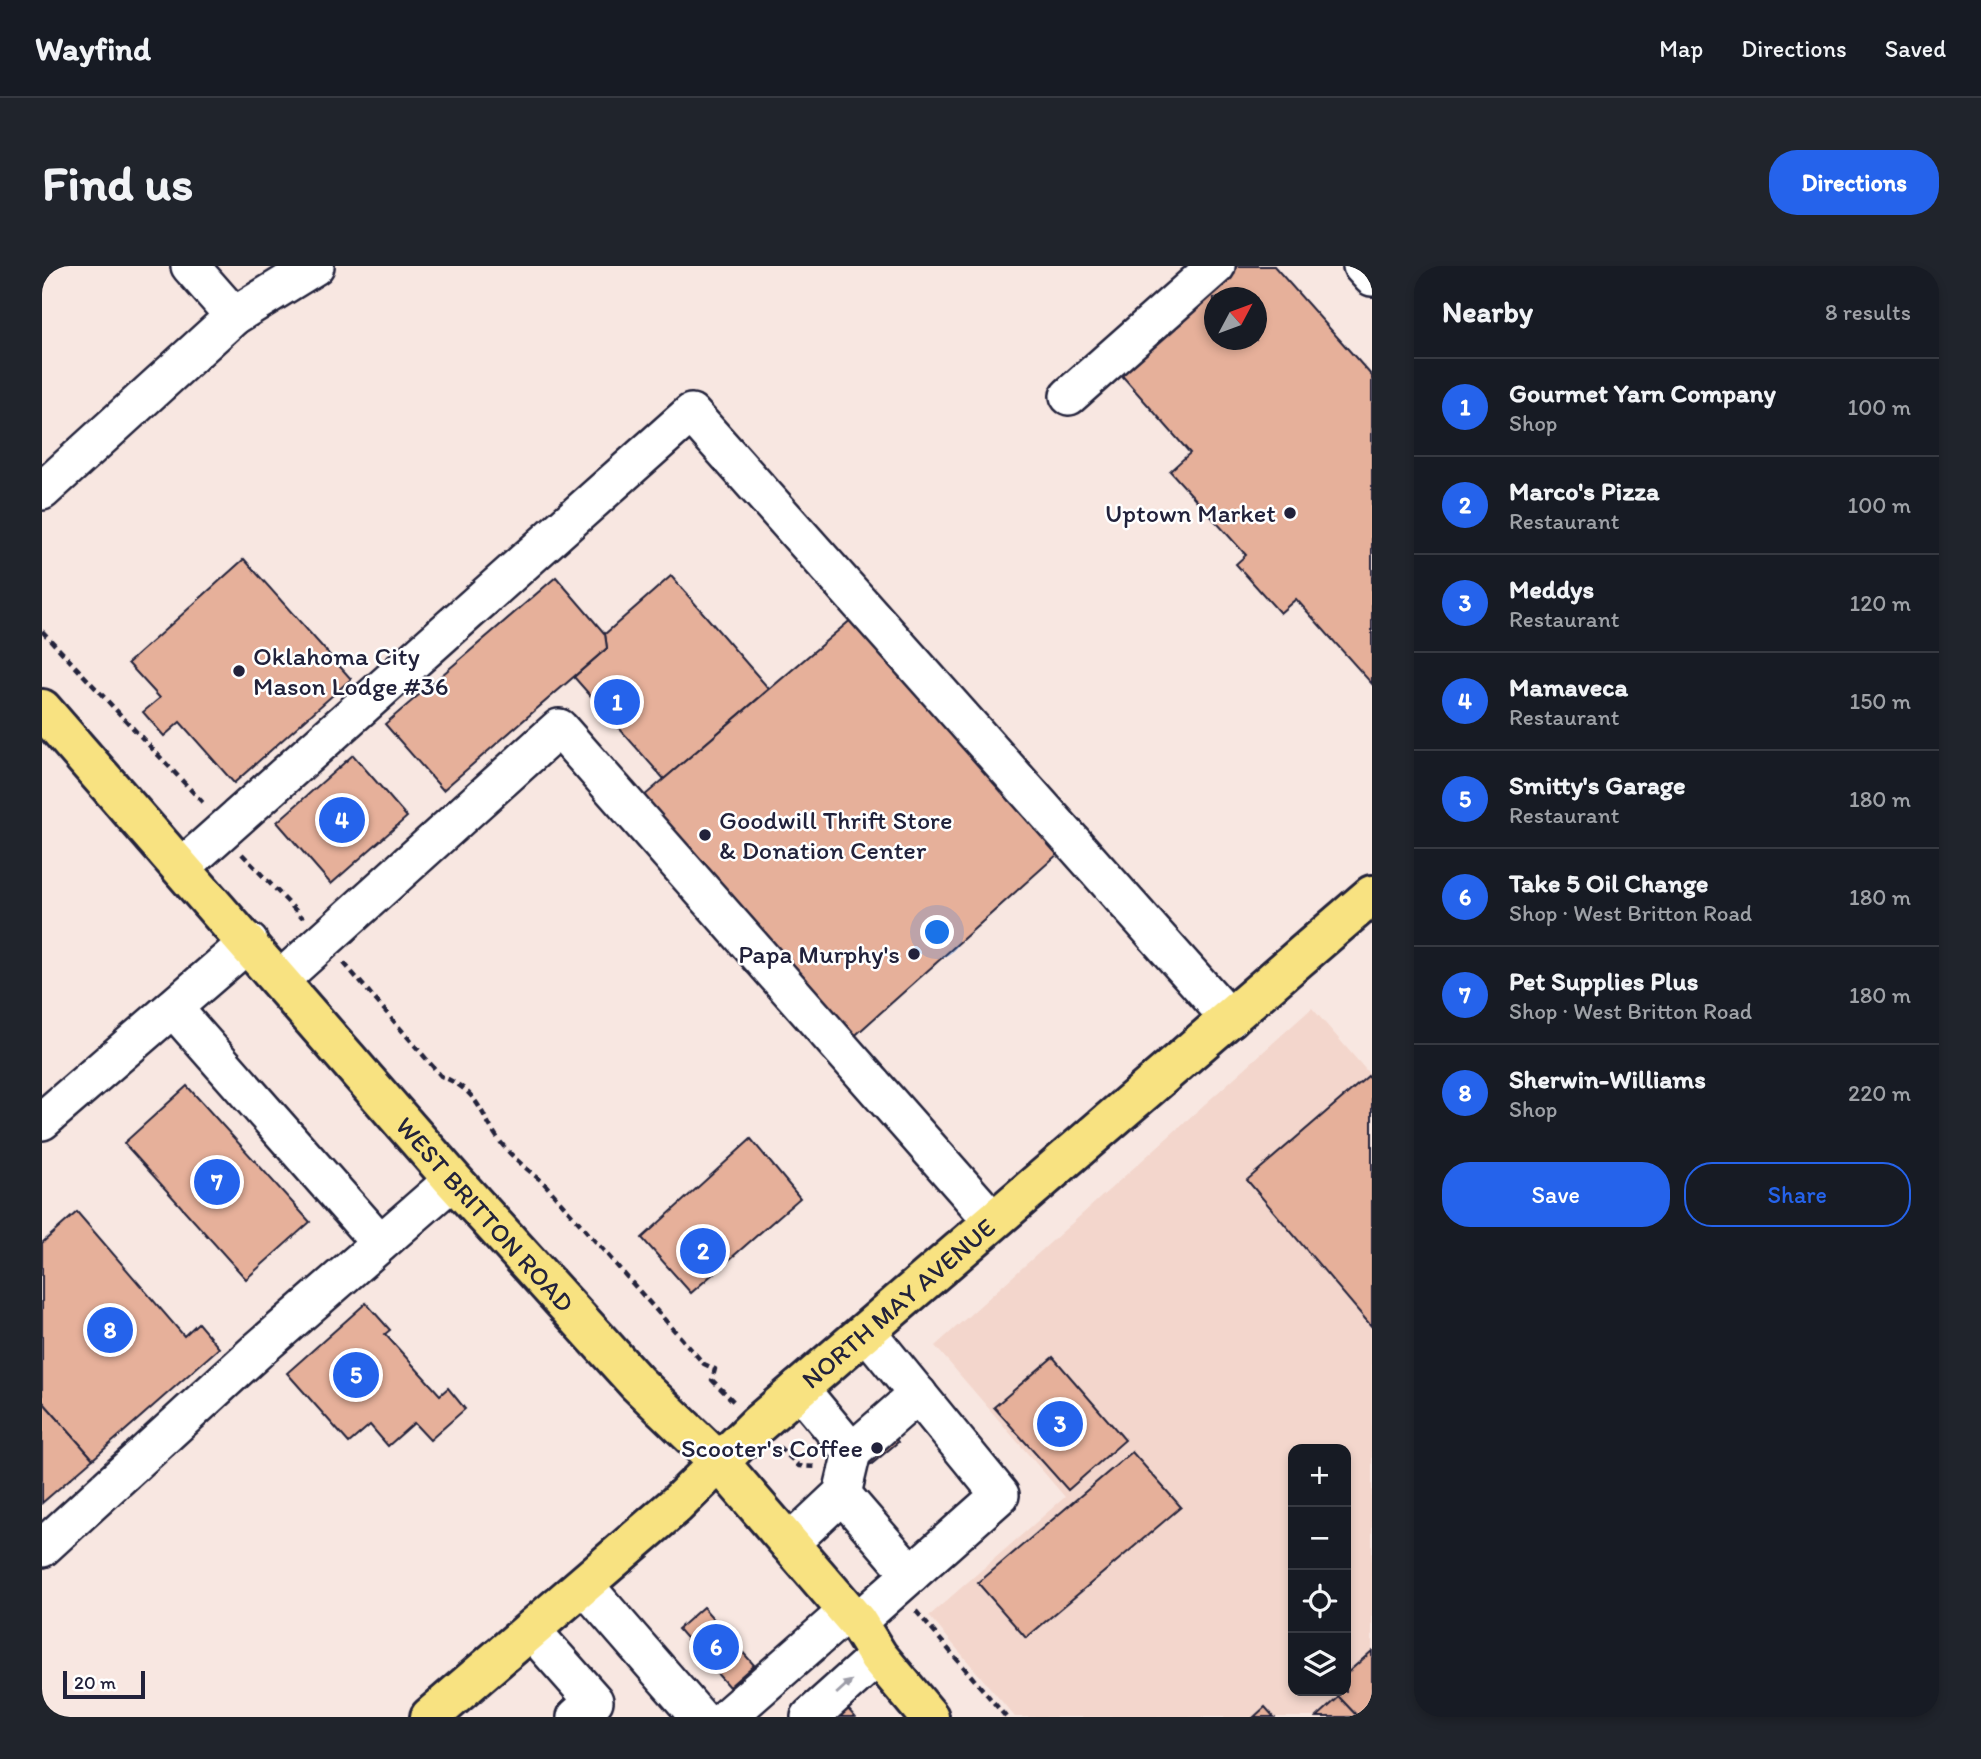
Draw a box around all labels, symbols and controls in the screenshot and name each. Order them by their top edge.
text: Wayfind [35,29,151,68]
text: Map [1659,34,1703,63]
text: Directions [1741,34,1847,63]
text: Saved [1885,34,1946,63]
button: Directions [1769,150,1939,215]
text: Find us [42,153,193,212]
north arrow [1204,287,1267,350]
text: Nearby [1442,293,1533,330]
text: 8 results [1825,298,1911,326]
text: Gourmet Yarn Company [1509,377,1776,409]
text: 1 [1460,393,1470,421]
text: 100 m [1847,393,1911,421]
text: Shop [1509,409,1557,437]
text: Marco's Pizza [1509,475,1660,507]
text: 2 [1459,491,1471,519]
text: 100 m [1847,491,1911,519]
place label: Uptown Market [1105,497,1276,529]
marker: Uptown Market [1282,505,1298,521]
text: Restaurant [1509,507,1619,535]
text: Meddys [1509,573,1594,605]
text: 3 [1459,589,1471,617]
text: 120 m [1850,589,1911,617]
text: Restaurant [1509,605,1619,633]
place label: Oklahoma City Mason Lodge #36 [253,640,448,702]
marker: Oklahoma City Mason Lodge #36 [231,663,247,679]
text: Mamaveca [1509,671,1628,703]
pin: 1 [594,676,640,728]
text: 4 [1458,687,1472,715]
text: 150 m [1850,687,1911,715]
text: Restaurant [1509,703,1619,731]
text: Smitty's Garage [1509,769,1686,801]
text: 5 [1459,785,1471,813]
text: 180 m [1849,785,1911,813]
pin: 4 [319,794,365,846]
text: Restaurant [1509,801,1619,829]
place label: Goodwill Thrift Store & Donation Center [719,804,952,866]
marker: Goodwill Thrift Store & Donation Center [697,827,713,843]
text: Take 5 Oil Change [1509,867,1708,899]
text: 6 [1459,883,1471,911]
text: 180 m [1849,883,1911,911]
text: Shop · West Britton Road [1509,899,1752,927]
your location [920,915,954,949]
place label: Papa Murphy's [738,938,900,970]
marker: Papa Murphy's [906,946,922,962]
text: Pet Supplies Plus [1509,965,1698,997]
text: 7 [1459,981,1471,1009]
text: 180 m [1849,981,1911,1009]
text: Shop · West Britton Road [1509,997,1752,1025]
text: Sherwin-Williams [1509,1063,1706,1095]
text: 8 [1459,1079,1471,1107]
text: 220 m [1848,1079,1911,1107]
text: Shop [1509,1095,1557,1123]
street label: WEST BRITTON ROAD [389,1110,581,1319]
pin: 7 [194,1156,240,1208]
button: Save [1442,1162,1670,1227]
button: Share [1684,1162,1911,1227]
street label: NORTH MAY AVENUE [795,1211,1001,1395]
pin: 2 [680,1225,726,1277]
pin: 8 [87,1304,133,1356]
pin: 5 [333,1349,379,1401]
pin: 3 [1037,1398,1083,1450]
place label: Scooter's Coffee [681,1432,863,1464]
marker: Scooter's Coffee [869,1440,885,1456]
map controls [1288,1444,1351,1696]
button: + [1288,1444,1351,1507]
button: − [1288,1507,1351,1570]
button: locate [1288,1570,1351,1633]
pin: 6 [693,1621,739,1673]
button: layers [1288,1633,1351,1696]
scale bar [63,1668,145,1700]
text: 20 m [74,1671,116,1694]
one-way arrow [835,1679,852,1695]

